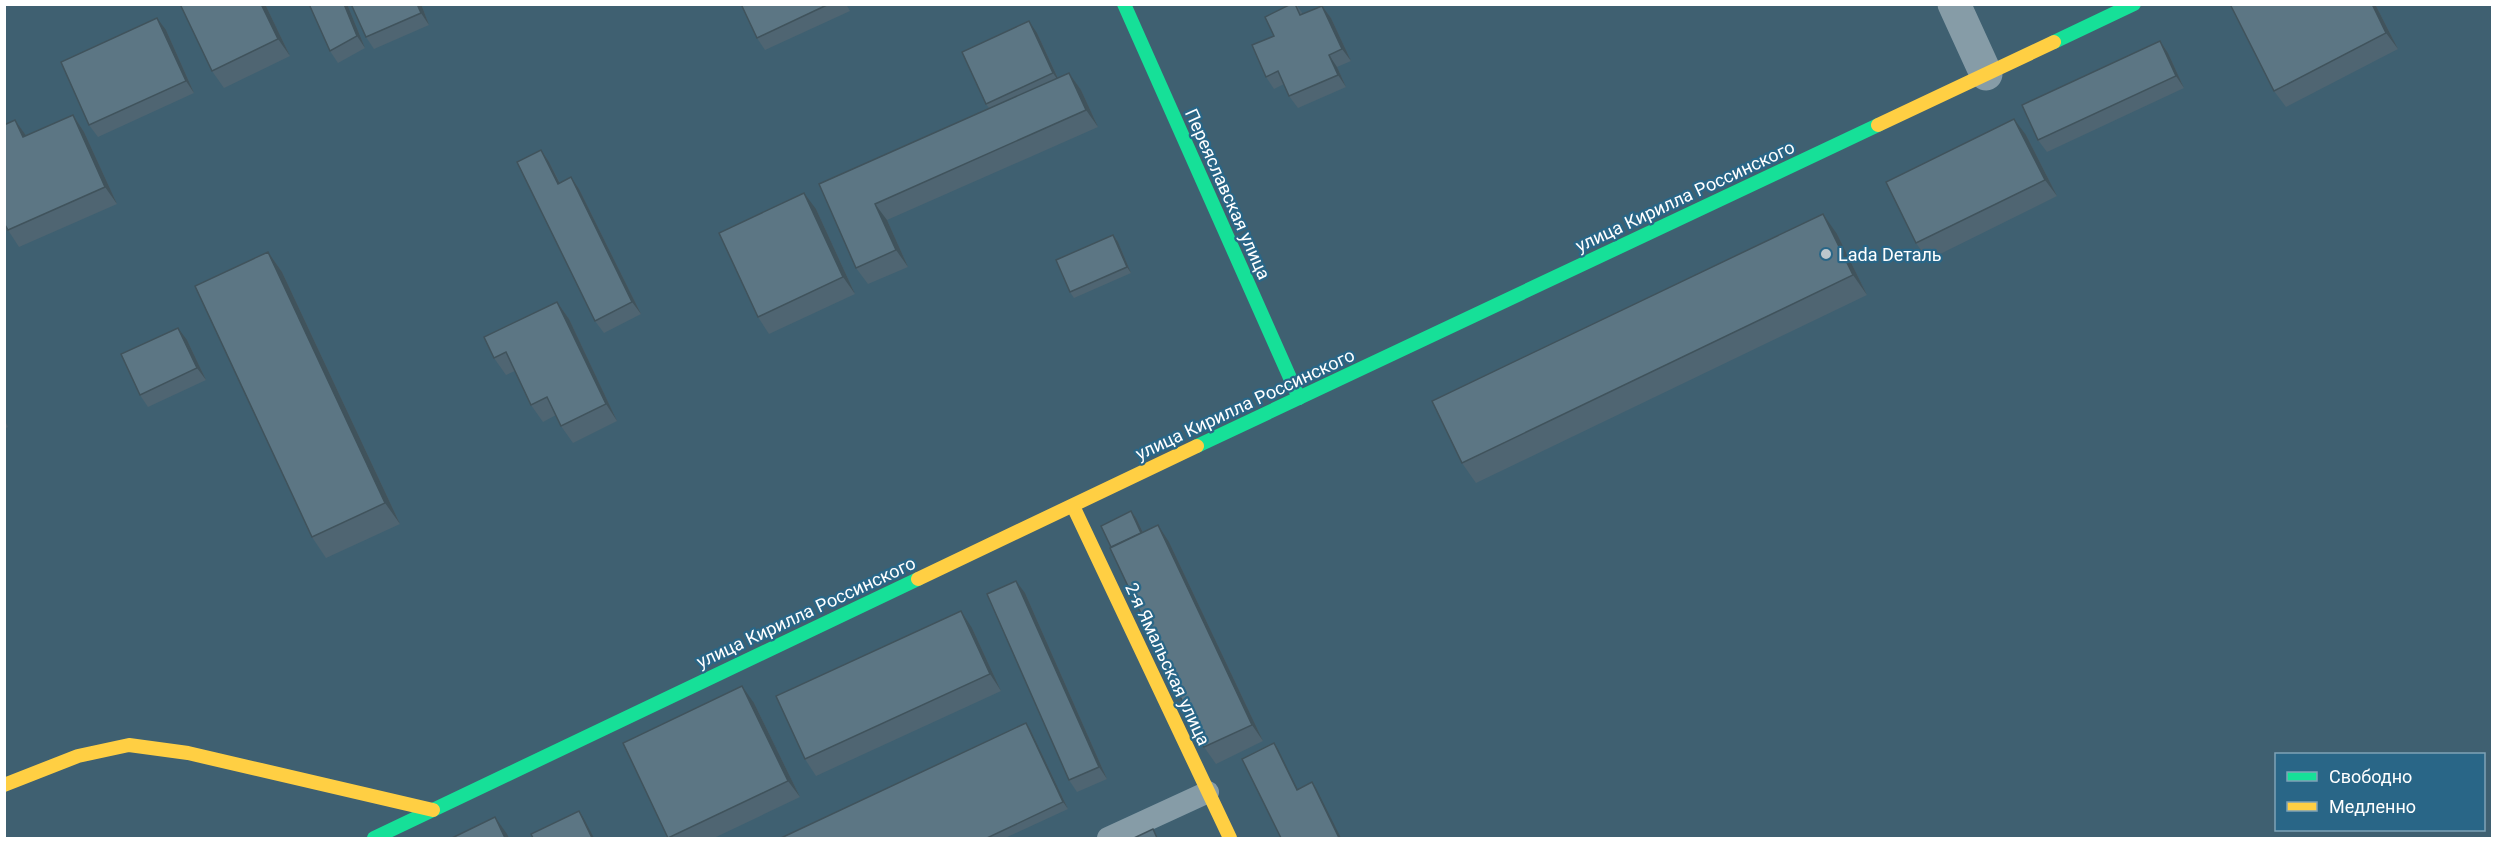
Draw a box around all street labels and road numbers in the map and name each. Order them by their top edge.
street label: Переяславская улица [1181,105,1275,283]
street label: улица Кирилла Россинского [1572,136,1798,256]
street label: улица Кирилла Россинского [1132,344,1358,464]
street label: улица Кирилла Россинского [693,552,919,672]
street label: 2-я Ямальская улица [1121,579,1215,749]

